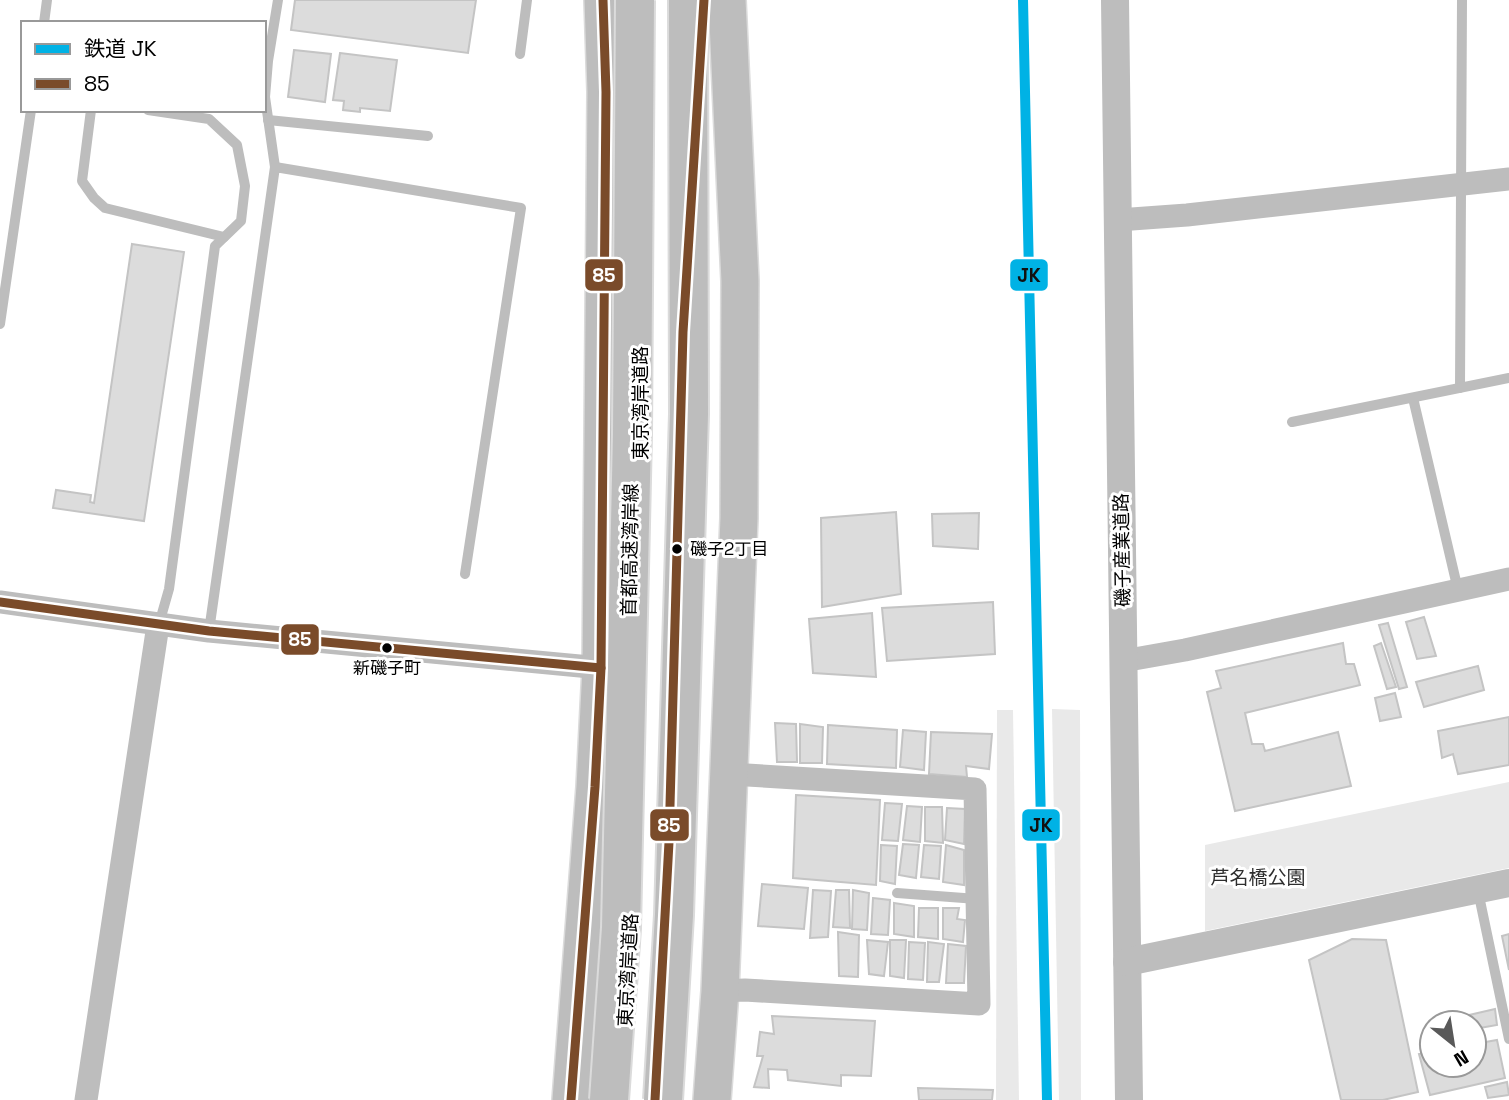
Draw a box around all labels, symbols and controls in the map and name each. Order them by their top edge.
legend [21,21,266,112]
text: 鉄道 JK [84,35,157,62]
text: 85 [84,70,110,97]
line badge: 85 [584,258,624,292]
line badge: JK [1009,258,1049,292]
text: 85 [593,263,615,288]
text: JK [1017,263,1041,288]
street label: 東京湾岸道路 [628,346,653,460]
street label: 首都高速湾岸線 [616,483,644,617]
street label: 磯子産業道路 [1109,493,1135,607]
place label: 磯子2丁目 [690,538,768,560]
marker: 磯子2丁目 [670,542,684,556]
line badge: 85 [280,623,320,656]
text: 85 [289,627,311,652]
marker: 新磯子町 [380,641,394,655]
place label: 新磯子町 [353,657,421,679]
line badge: 85 [649,808,690,842]
line badge: JK [1021,808,1061,842]
text: 85 [658,813,680,838]
text: JK [1029,813,1053,838]
park label: 芦名橋公園 [1210,865,1306,890]
street label: 東京湾岸道路 [613,912,643,1028]
north arrow [1418,1009,1488,1079]
text: N [1449,1044,1473,1072]

